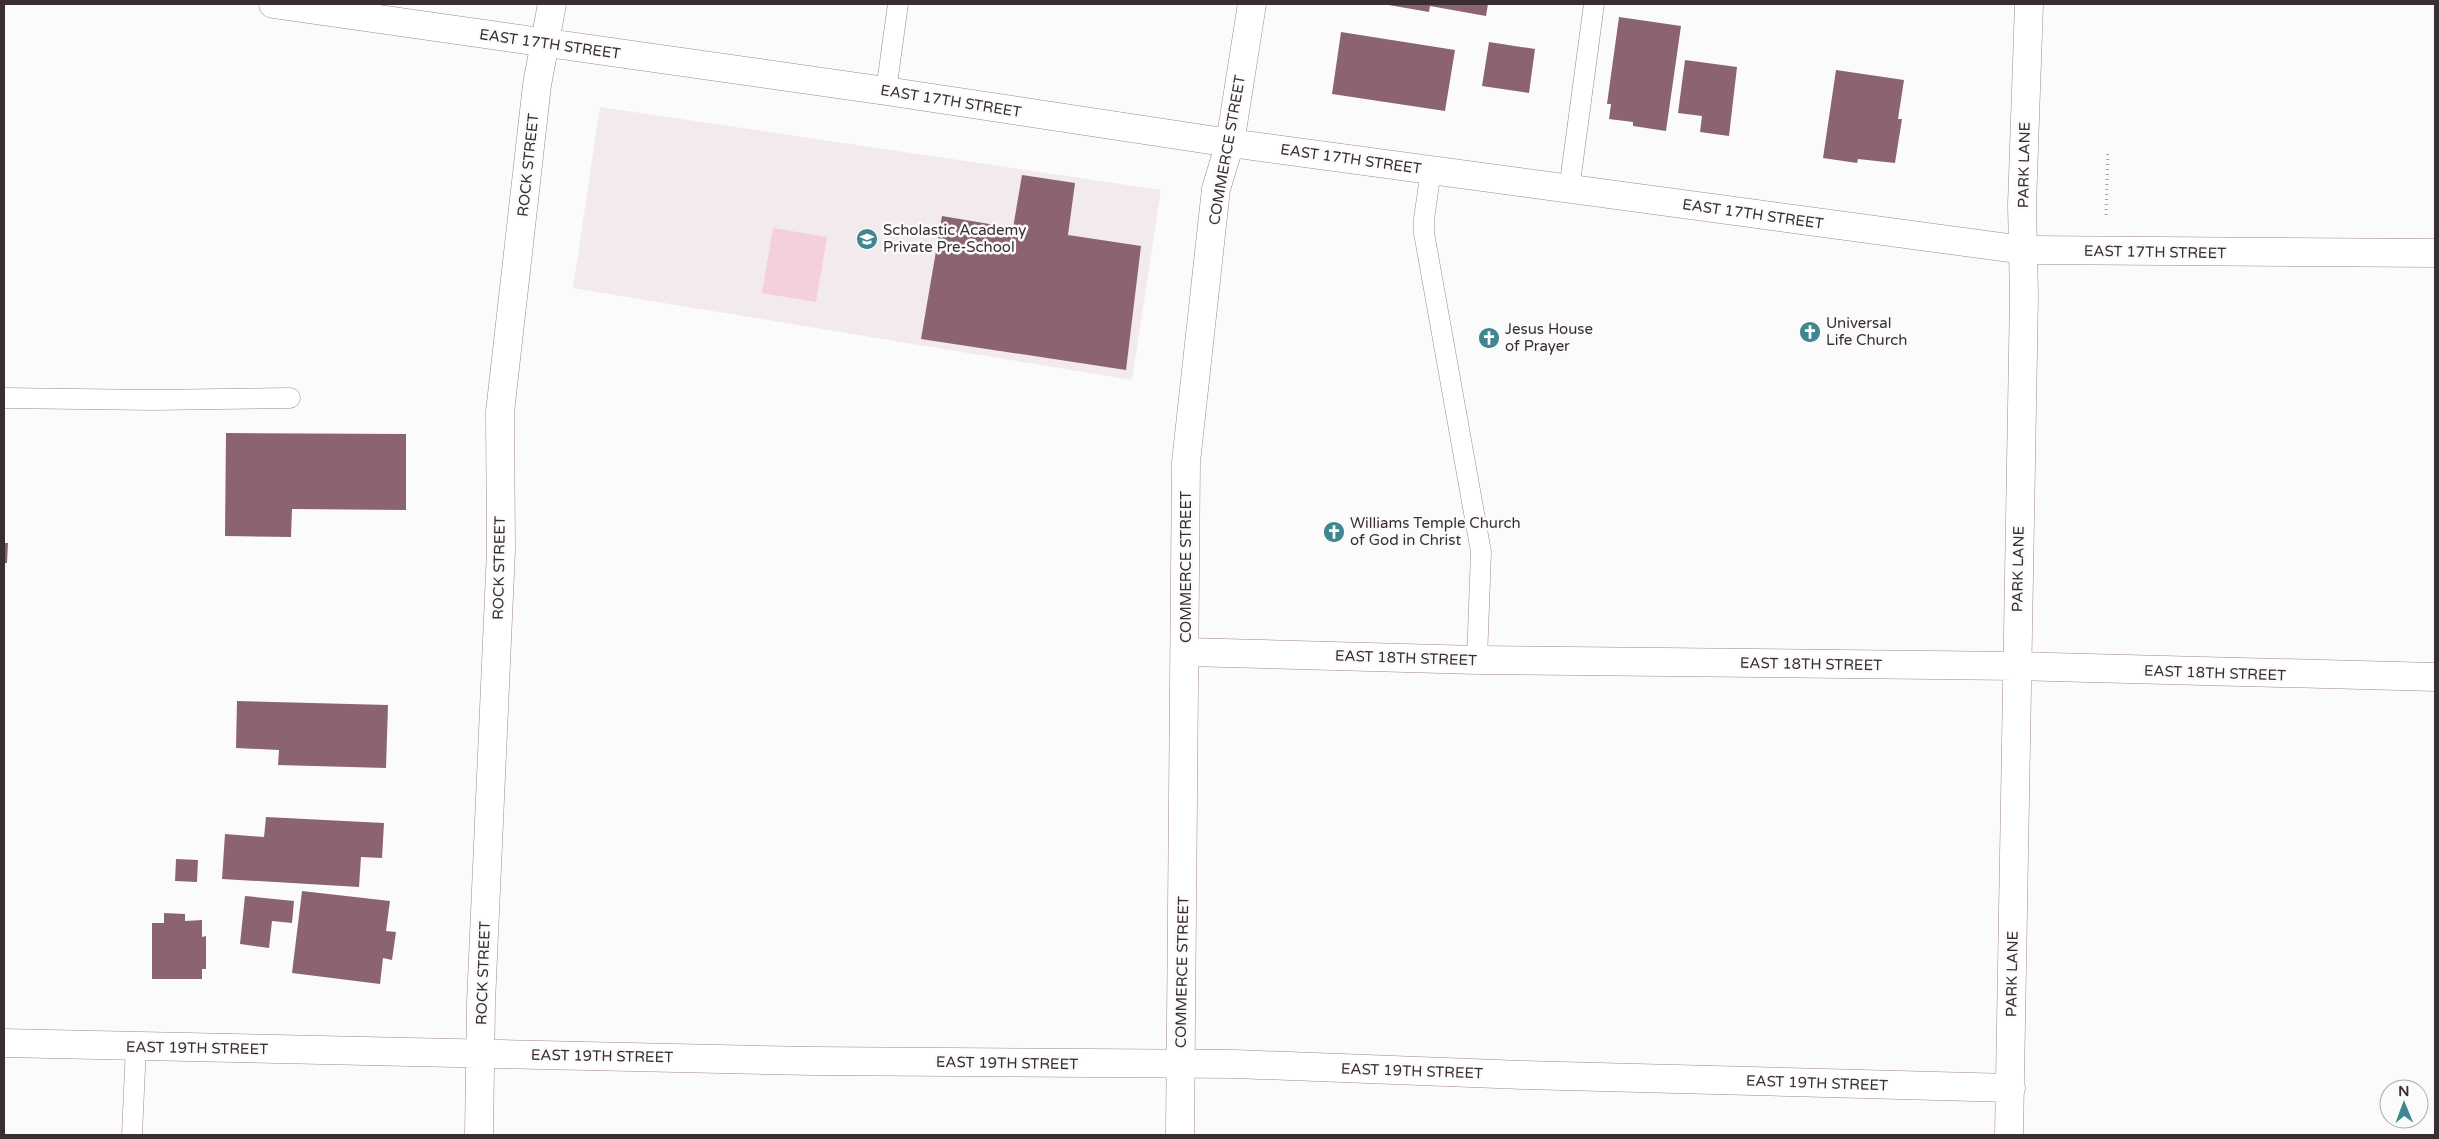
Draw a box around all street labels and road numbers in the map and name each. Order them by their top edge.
street label: EAST 17TH STREET [478,25,622,63]
street label: COMMERCE STREET [1205,73,1249,227]
street label: EAST 17TH STREET [879,81,1023,121]
street label: ROCK STREET [514,112,542,218]
street label: PARK LANE [2014,122,2034,208]
street label: EAST 17TH STREET [1279,140,1423,178]
street label: EAST 17TH STREET [1681,195,1825,233]
street label: EAST 17TH STREET [2084,242,2226,262]
street label: COMMERCE STREET [1177,491,1195,643]
street label: ROCK STREET [489,516,509,620]
street label: PARK LANE [2008,526,2028,612]
street label: EAST 18TH STREET [1334,647,1478,669]
street label: EAST 18TH STREET [1740,654,1882,674]
street label: EAST 18TH STREET [2143,662,2287,684]
street label: COMMERCE STREET [1172,896,1192,1048]
street label: ROCK STREET [472,921,494,1025]
street label: PARK LANE [2002,931,2022,1017]
street label: EAST 19TH STREET [126,1038,268,1058]
street label: EAST 19TH STREET [531,1046,673,1066]
street label: EAST 19TH STREET [936,1053,1078,1073]
street label: EAST 19TH STREET [1340,1060,1484,1082]
street label: EAST 19TH STREET [1745,1072,1889,1094]

